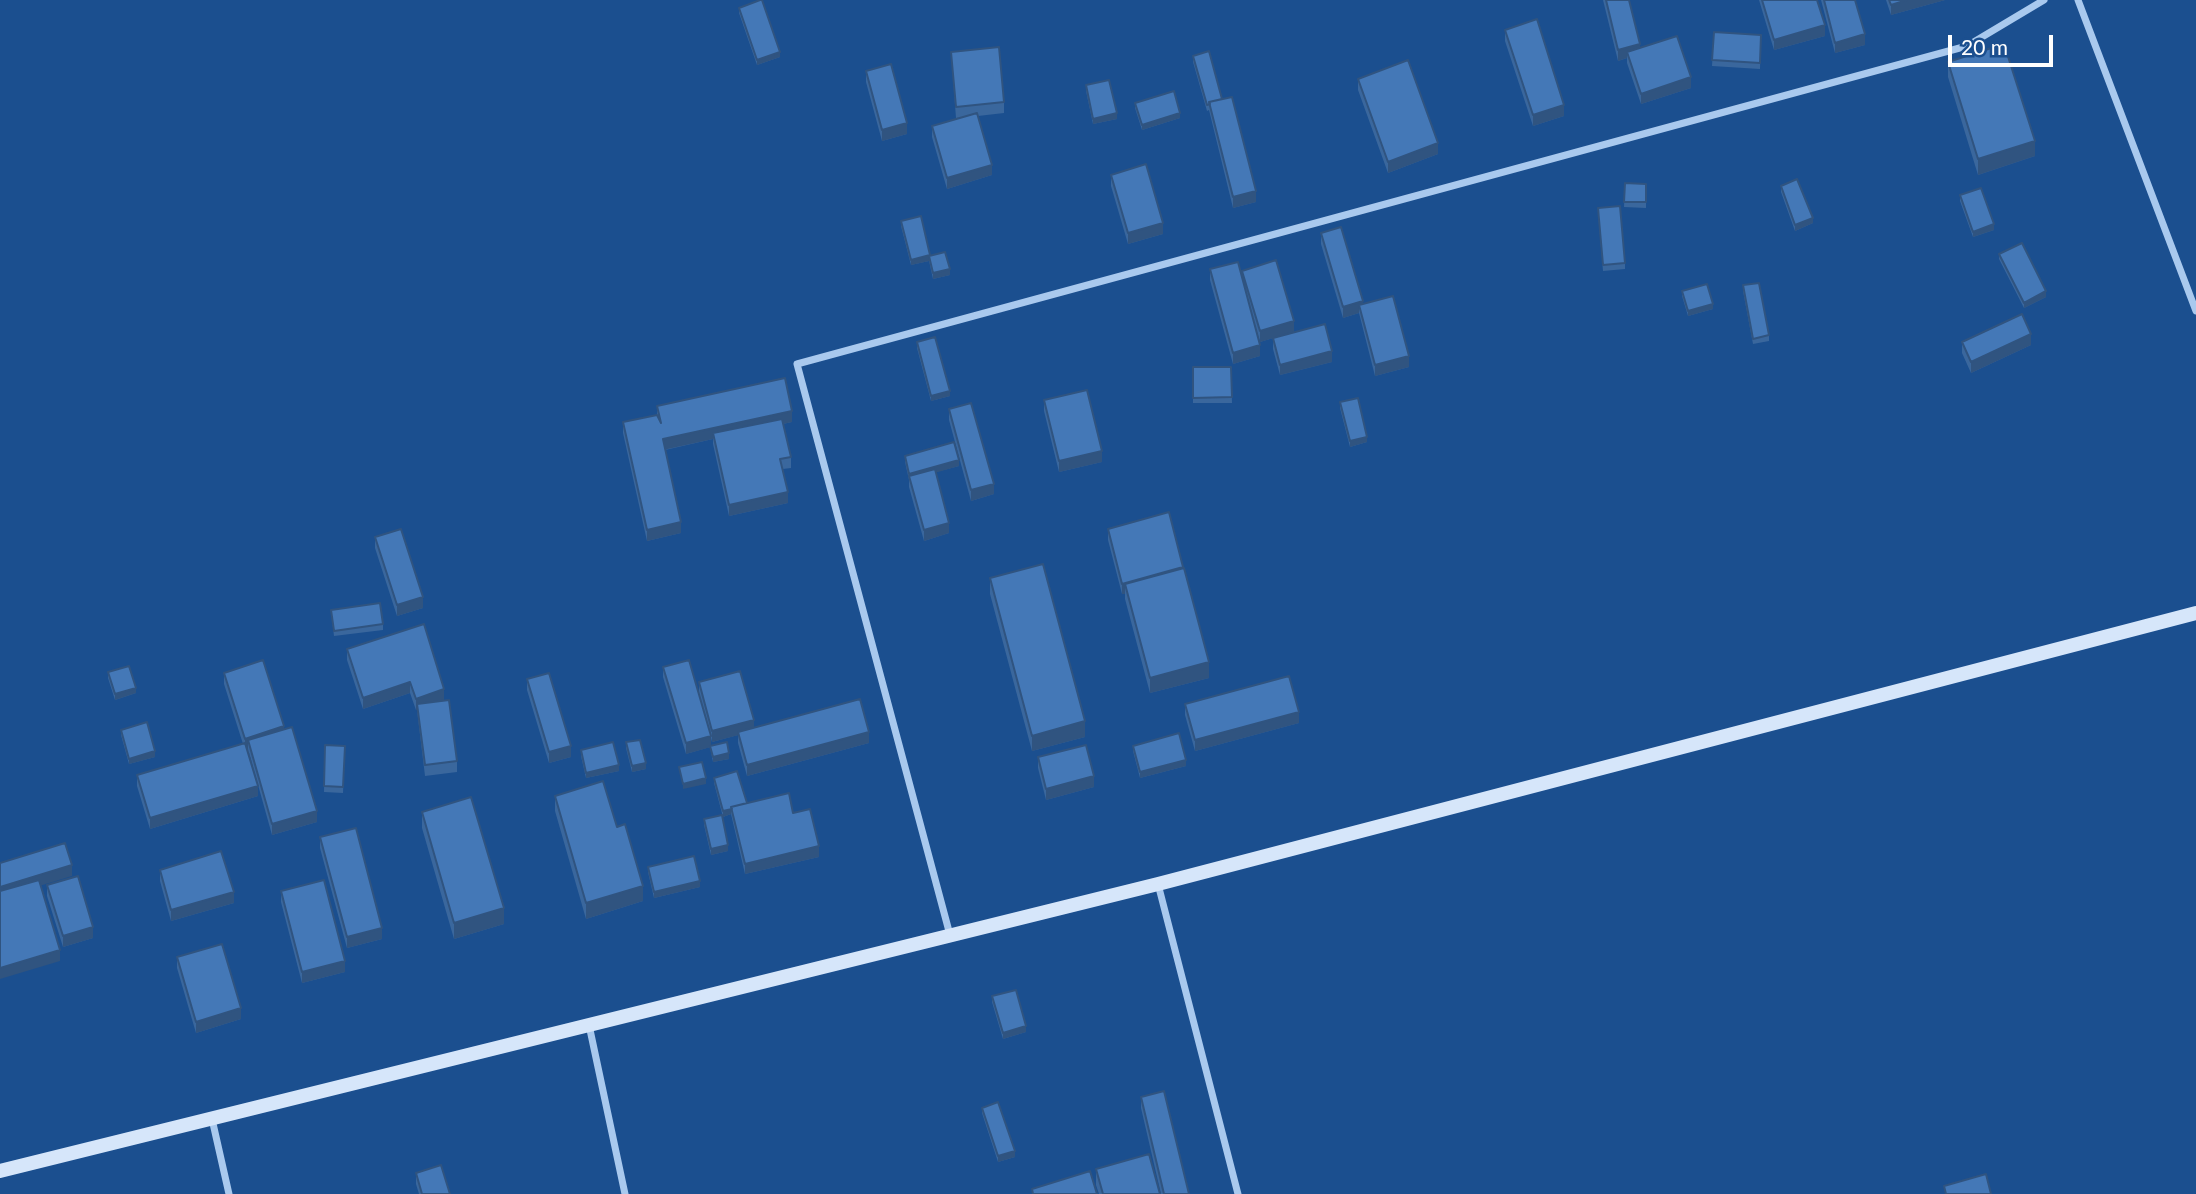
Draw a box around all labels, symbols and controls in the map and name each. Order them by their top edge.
scale bar [1951,21,2056,65]
text: 20 m [1961,34,2008,59]

